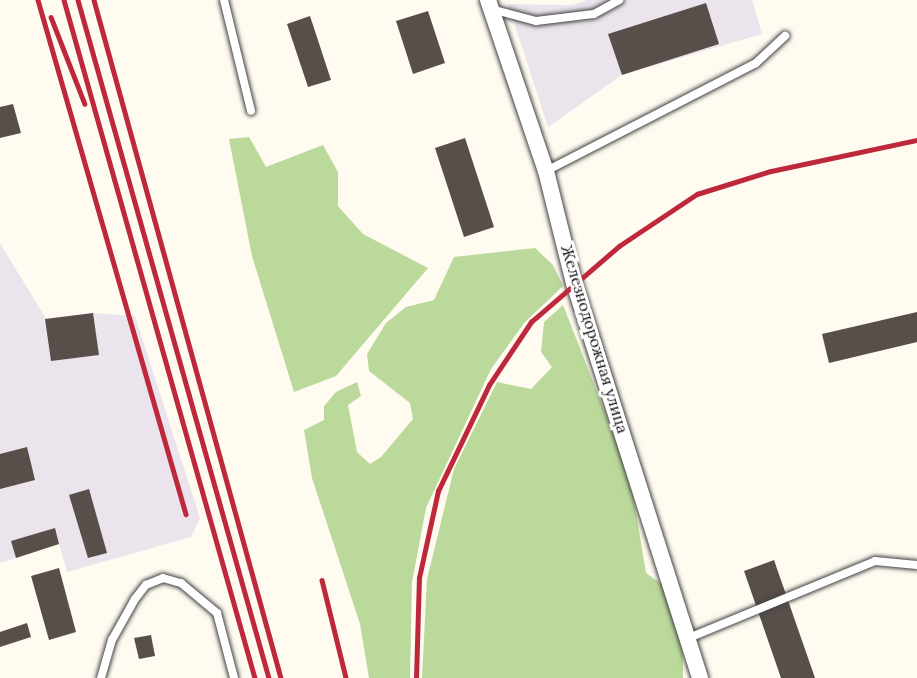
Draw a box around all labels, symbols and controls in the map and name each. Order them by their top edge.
street label: Железнодорожная улица [557,243,633,435]

